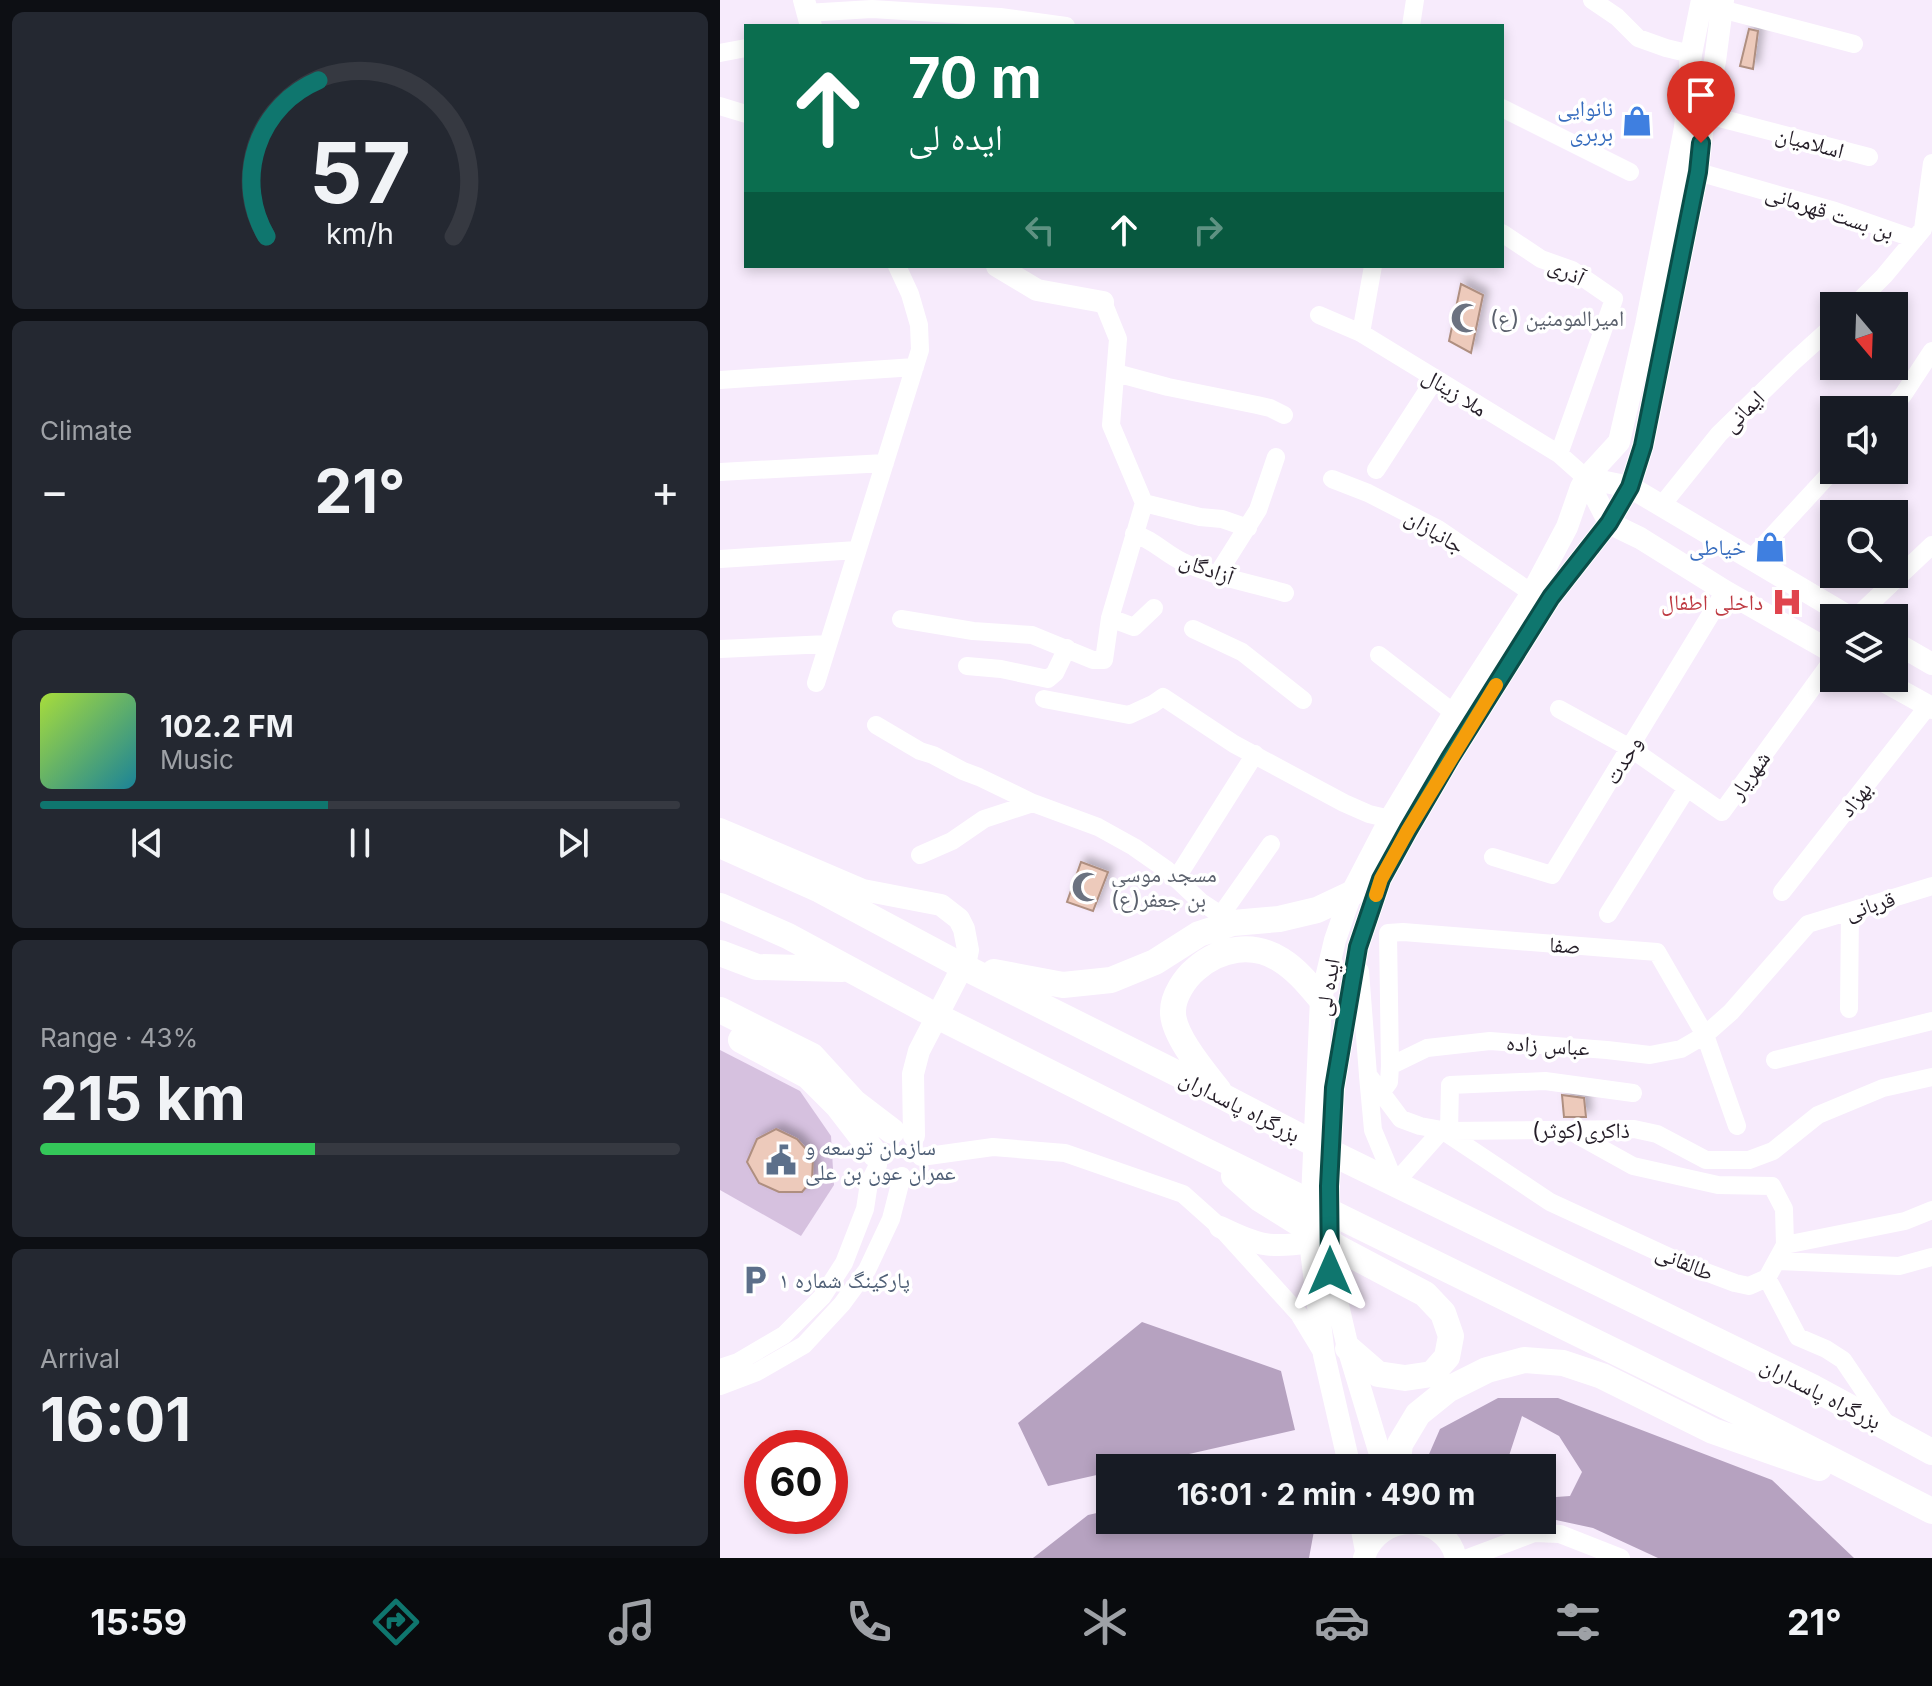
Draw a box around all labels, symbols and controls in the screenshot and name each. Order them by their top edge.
text: 70 m [908,44,1042,112]
icon: ahead [776,56,880,160]
pin [1667,61,1735,143]
icon: arrive [1679,73,1723,117]
place label: نانوایی بربری [1557,95,1613,147]
shop icon: نانوایی بربری [1620,104,1654,138]
text: ایده لی [908,115,1003,159]
street label: اسلامیان [1773,120,1847,165]
text: 57 [309,121,411,222]
street label: بن بست قهرمانی [1762,179,1897,246]
icon: left [1018,208,1062,252]
icon: ahead [1102,208,1146,252]
icon: right [1186,208,1230,252]
text: km/h [326,216,394,251]
street label: آذری [1544,251,1589,292]
north arrow [1820,292,1908,380]
map controls [1820,292,1908,692]
mosque icon: امیرالمومنین (ع) [1449,301,1483,335]
place label: امیرالمومنین (ع) [1490,305,1624,332]
street label: ملا زینال [1418,362,1492,423]
street label: ایمانی [1717,385,1770,438]
button: sound [1820,396,1908,484]
text: Climate [40,415,132,446]
text: 21° [314,455,406,527]
text: − [40,464,69,518]
text: + [651,464,680,518]
button: search [1820,500,1908,588]
street label: جانبازان [1400,503,1469,560]
shop icon: خیاطی [1753,530,1787,564]
place label: خیاطی [1689,534,1746,561]
street label: آزادگان [1176,546,1238,591]
hospital icon: داخلی اطفال [1770,585,1804,619]
place label: داخلی اطفال [1661,589,1763,616]
button: layers [1820,604,1908,692]
text: 102.2 FM [160,708,294,744]
street label: وحدت [1599,731,1647,789]
text: Music [160,744,234,775]
street label: شهریار [1722,746,1775,805]
street label: بهزاد [1833,776,1877,822]
icon: previous [125,821,169,865]
icon: pause [338,821,382,865]
icon: next [551,821,595,865]
place label: مسجد موسی بن جعفر(ع) [1111,861,1217,913]
mosque icon: مسجد موسی بن جعفر(ع) [1070,870,1104,904]
street label: قربانی [1842,885,1898,926]
street label: صفا [1548,931,1582,959]
street label: ایده لی [1309,956,1346,1018]
text: Range · 43% [40,1022,198,1053]
street label: عباس زاده [1505,1029,1591,1062]
text: 215 km [40,1062,246,1134]
street label: بزرگراه پاسداران [1175,1065,1305,1149]
street label: ذاکری(کوثر) [1532,1117,1630,1144]
place label: سازمان توسعه و عمران عون بن علی [805,1134,956,1186]
public building icon: سازمان توسعه و عمران عون بن علی [764,1143,798,1177]
position arrow [1288,1229,1372,1313]
street label: طالقانی [1652,1238,1718,1287]
parking icon: پارکینگ شماره ۱ [738,1263,772,1297]
place label: پارکینگ شماره ۱ [779,1267,910,1294]
text: Arrival [40,1343,120,1374]
street label: بزرگراه پاسداران [1756,1352,1886,1436]
text: 16:01 [40,1383,191,1455]
speed limit sign: 60 [744,1430,848,1534]
text: 16:01 · 2 min · 490 m [1177,1476,1475,1512]
icon: directions [368,1594,424,1650]
icon: music [604,1594,660,1650]
icon: phone [841,1594,897,1650]
icon: climate [1077,1594,1133,1650]
icon: car [1314,1594,1370,1650]
icon: filters [1550,1594,1606,1650]
text: 15:59 [90,1600,187,1644]
text: 21° [1787,1600,1842,1644]

